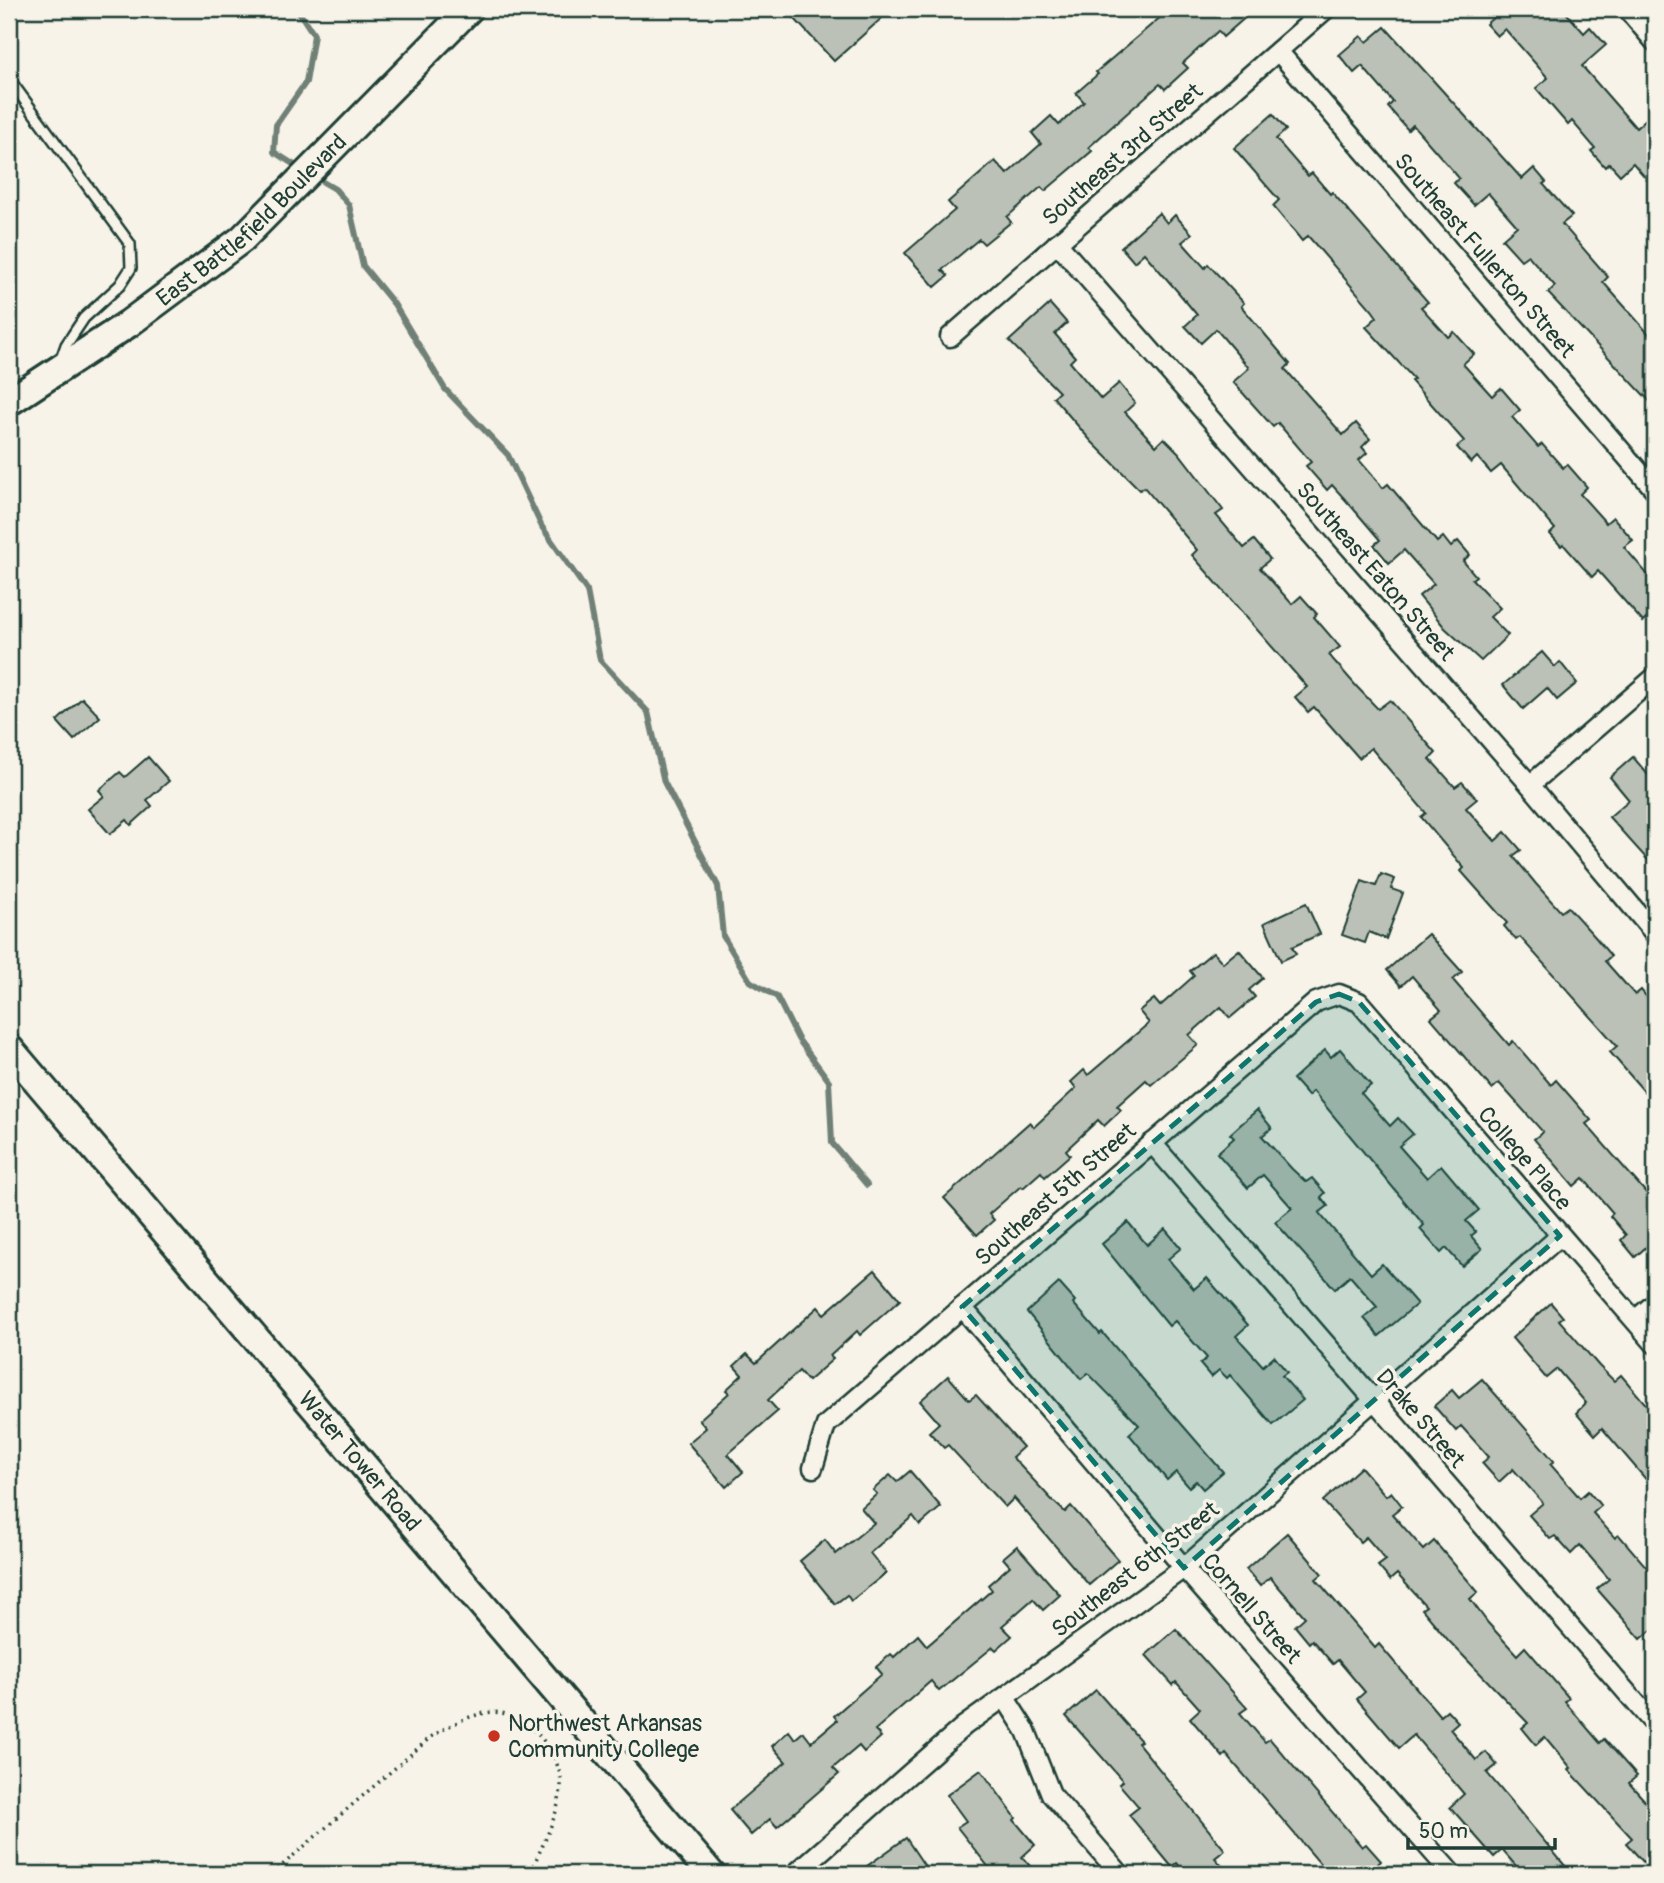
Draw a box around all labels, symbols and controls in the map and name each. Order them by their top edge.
street label: Southeast 3rd Street [1036,76,1209,232]
street label: East Battlefield Boulevard [151,128,353,313]
street label: Southeast Fullerton Street [1388,147,1582,364]
street label: Southeast Eaton Street [1290,476,1462,667]
street label: College Place [1471,1100,1578,1217]
street label: Southeast 5th Street [969,1116,1142,1272]
street label: Drake Street [1370,1363,1472,1474]
street label: Water Tower Road [292,1385,427,1537]
street label: Southeast 6th Street [1046,1494,1225,1644]
street label: Cornell Street [1196,1547,1308,1670]
place label: Northwest Arkansas Community College [508,1709,702,1764]
marker: Northwest Arkansas Community College [486,1728,502,1744]
scale bar [1408,1806,1556,1850]
text: 50 m [1419,1818,1468,1845]

